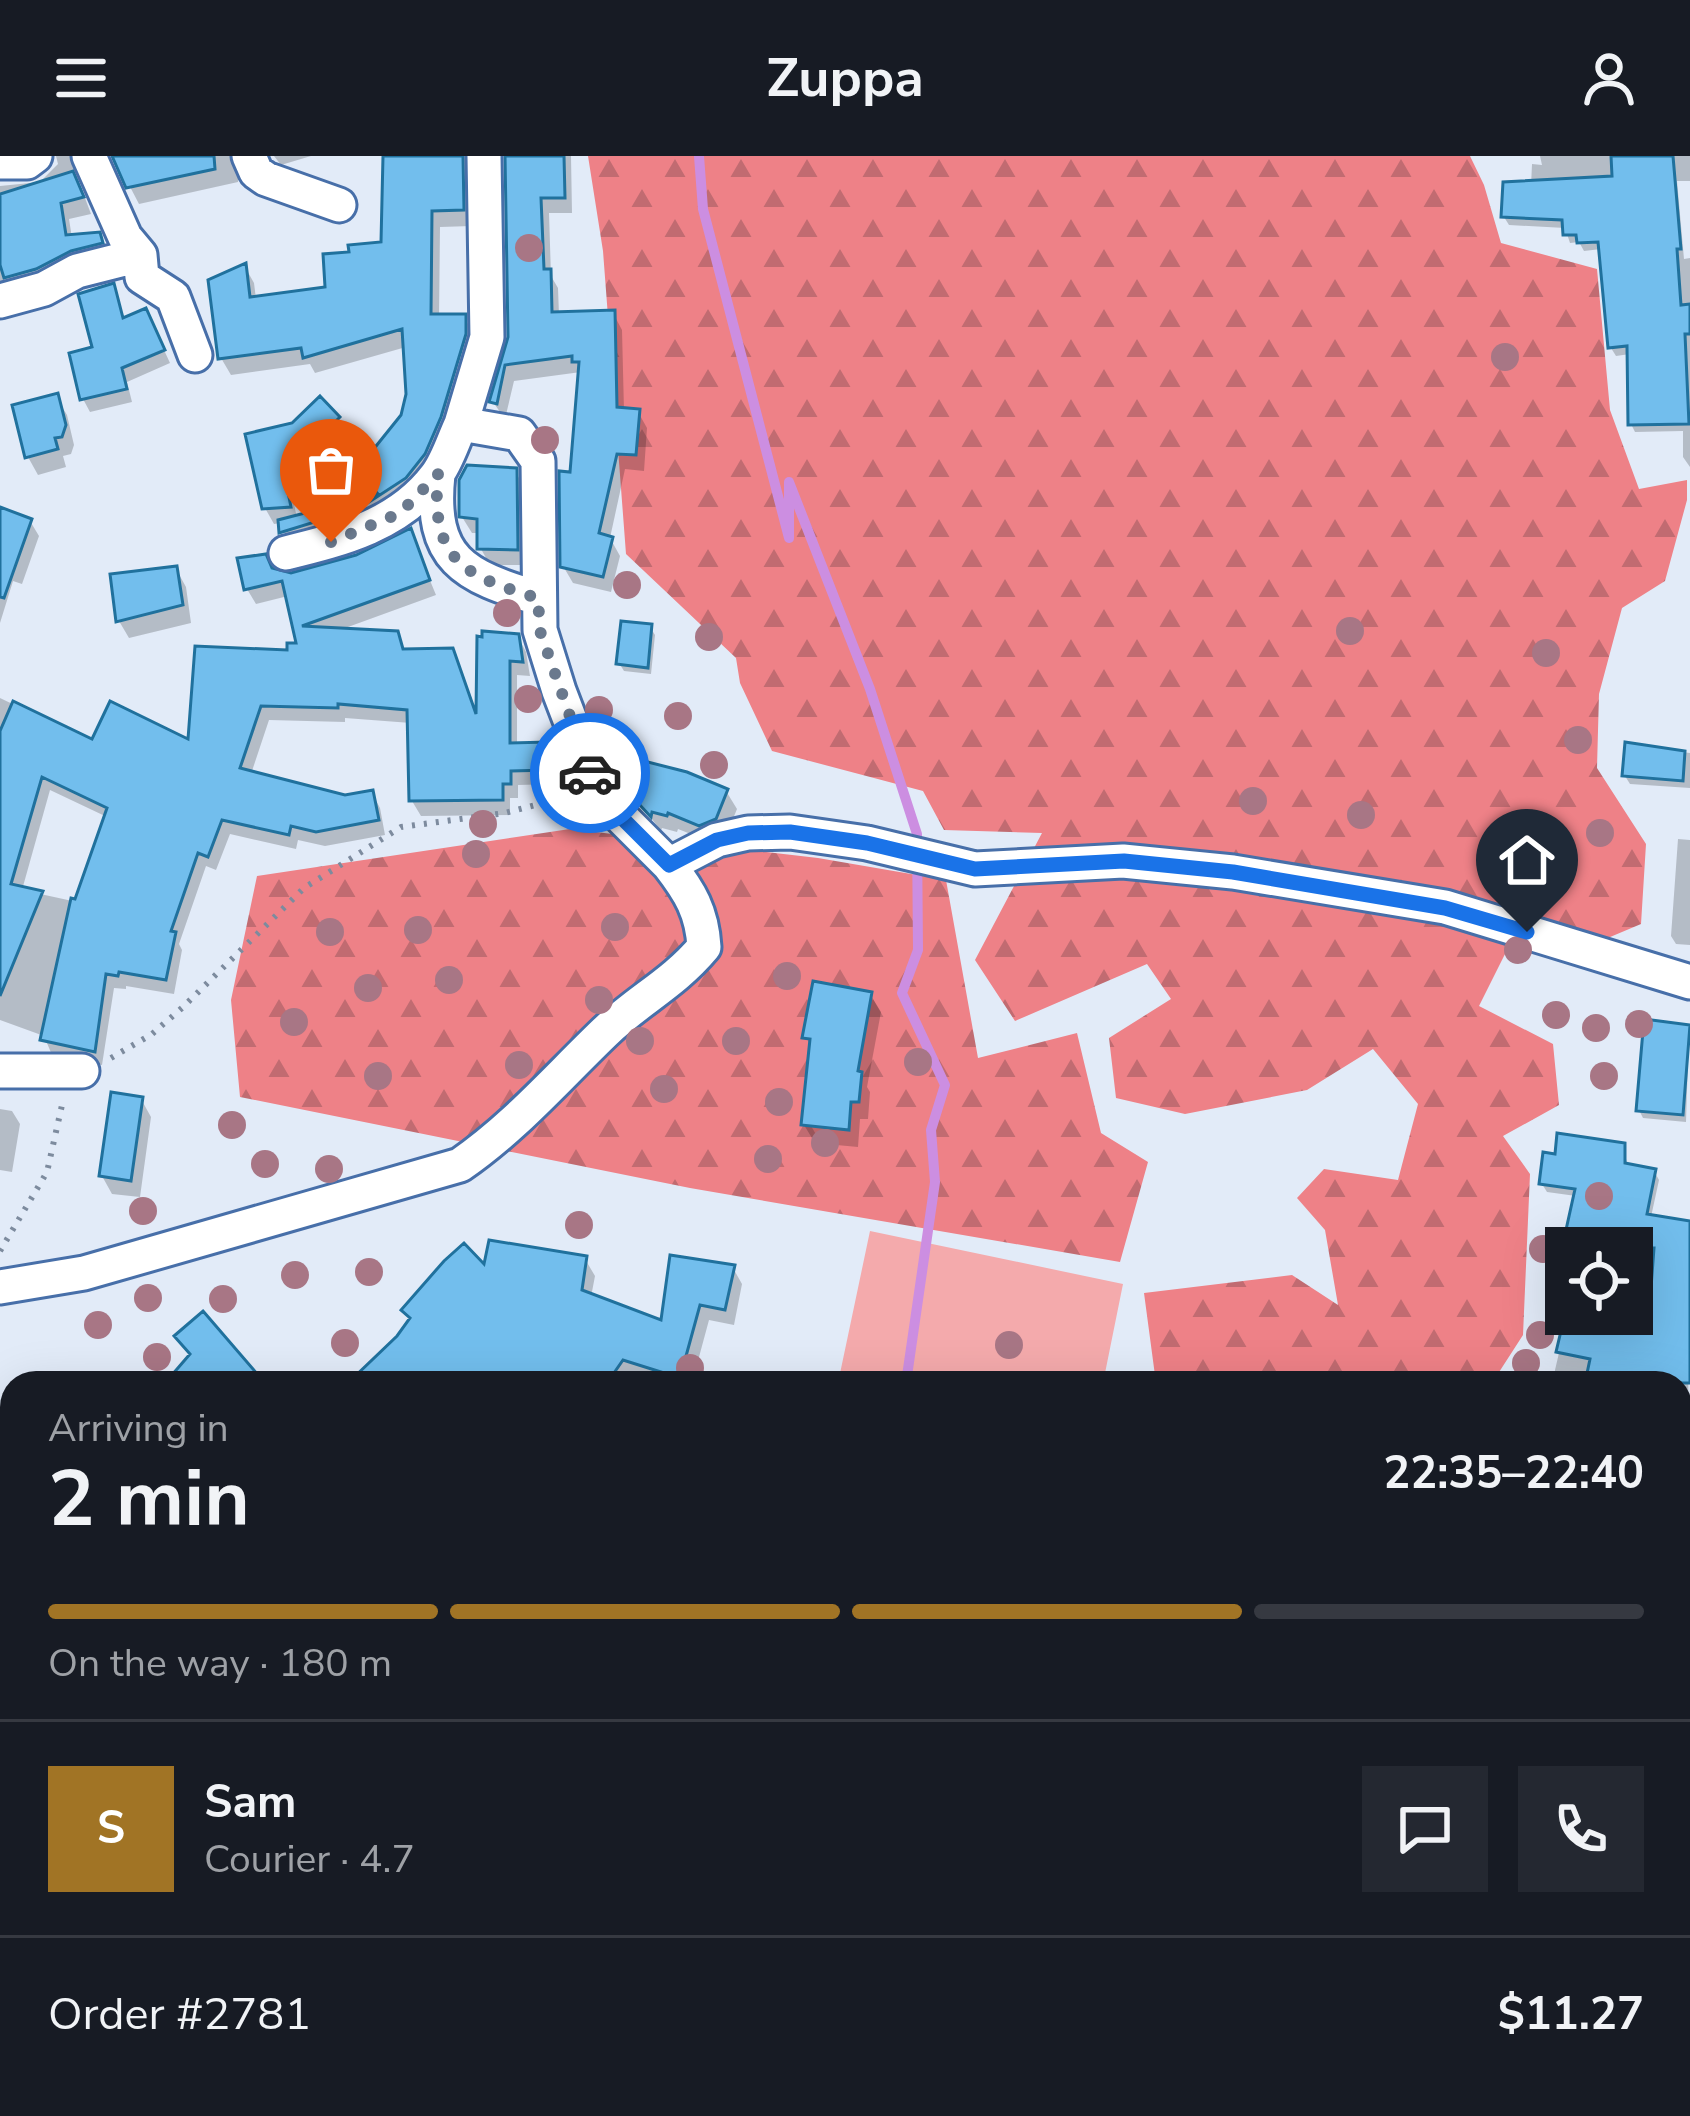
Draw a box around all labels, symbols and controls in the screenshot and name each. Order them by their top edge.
text: Zuppa [766,41,924,115]
icon: menu [48,45,114,111]
icon: person [1576,45,1642,111]
pin [280,419,382,542]
icon: bag [298,437,364,503]
courier [530,713,650,833]
icon: car [557,740,623,806]
pin [1476,809,1578,932]
icon: home [1494,827,1560,893]
map controls [1545,1227,1653,1335]
button: locate [1545,1227,1653,1335]
text: Arriving in [48,1402,229,1455]
text: 22:35–22:40 [1383,1443,1644,1504]
text: 2 min [48,1446,250,1553]
text: On the way · 180 m [48,1637,392,1690]
button: chat [1362,1766,1488,1892]
button: phone [1518,1766,1644,1892]
text: Sam [204,1772,296,1833]
text: S [97,1798,125,1859]
text: Courier · 4.7 [204,1833,415,1886]
text: Order #2781 [48,1984,311,2045]
text: $11.27 [1498,1984,1644,2045]

